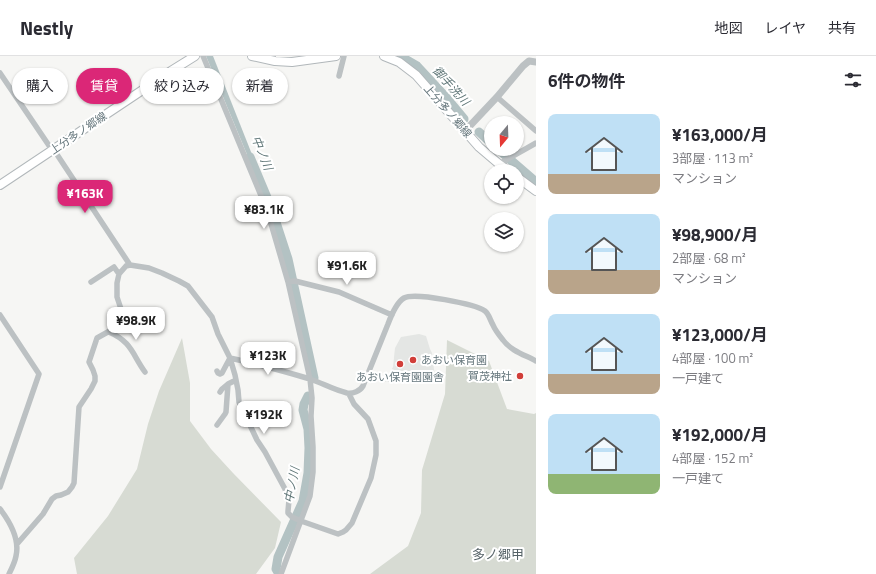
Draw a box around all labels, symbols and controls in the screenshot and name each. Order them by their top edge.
text: Nestly [20,13,73,42]
text: 地図 [714,17,742,38]
text: レイヤ [764,17,806,38]
text: 共有 [828,17,856,38]
water label: 御手洗川 [428,61,476,111]
chip: 購入 [12,68,68,104]
chip: 賃貸 [76,68,132,104]
chip: 絞り込み [140,68,224,104]
chip: 新着 [232,68,288,104]
text: 6件の物件 [548,68,626,94]
icon: filters [842,69,864,91]
street label: 上分多ノ郷線 [420,81,476,141]
street label: 上分多ノ郷線 [46,108,110,158]
north arrow [484,116,524,156]
map controls [484,116,524,252]
text: ¥163,000/月 [672,122,768,148]
icon: home [580,130,628,178]
water label: 中ノ川 [247,133,279,175]
text: 3部屋 · 113 m² [672,148,753,168]
button: locate [484,164,524,204]
text: マンション [672,168,737,188]
pin: ¥163K [57,180,113,214]
text: ¥163K [67,183,103,203]
pin: ¥83.1K [231,196,297,230]
text: ¥83.1K [244,199,284,219]
button: layers [484,212,524,252]
text: ¥98,900/月 [672,222,759,248]
icon: home [580,230,628,278]
text: 2部屋 · 68 m² [672,248,746,268]
pin: ¥91.6K [314,252,380,286]
text: ¥91.6K [327,255,367,275]
text: マンション [672,268,737,288]
pin: ¥98.9K [103,307,169,341]
text: ¥98.9K [116,310,156,330]
text: ¥123,000/月 [672,322,768,348]
icon: home [580,330,628,378]
pin: ¥123K [240,342,296,376]
text: ¥123K [250,345,286,365]
text: 4部屋 · 100 m² [672,348,753,368]
place label: あおい保育園 [421,352,487,368]
marker: あおい保育園 [408,355,418,365]
marker: あおい保育園園舎 [395,359,405,369]
place label: 賀茂神社 [468,368,512,384]
text: 一戸建て [672,368,724,388]
place label: あおい保育園園舎 [356,369,444,385]
marker: 賀茂神社 [515,371,525,381]
pin: ¥192K [236,401,292,435]
text: ¥192K [246,404,282,424]
text: ¥192,000/月 [672,422,768,448]
icon: home [580,430,628,478]
text: 4部屋 · 152 m² [672,448,753,468]
water label: 中ノ川 [279,463,305,504]
text: 一戸建て [672,468,724,488]
district label: 多ノ郷甲 [472,544,524,564]

